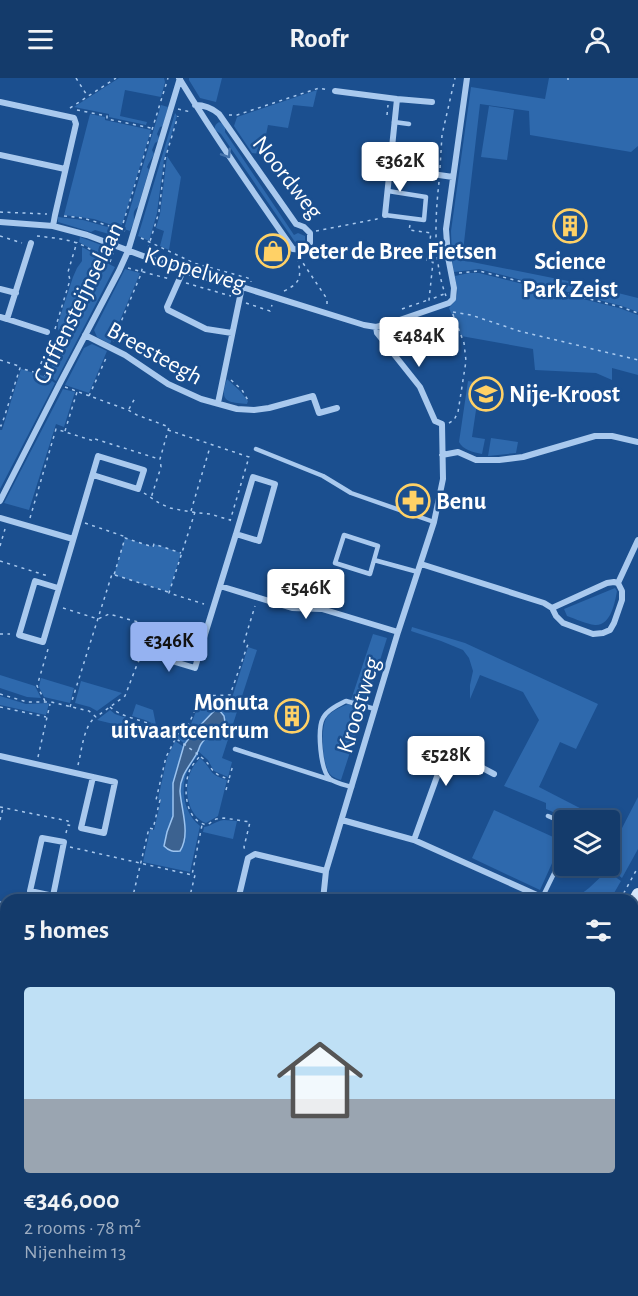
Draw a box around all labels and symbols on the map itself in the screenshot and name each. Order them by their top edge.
street label: Noordweg [248,132,327,224]
pin: €362K [358,142,442,193]
one-way arrow [220,147,231,158]
building icon: Science Park Zeist [552,208,588,244]
street label: Griffensteijnselaan [29,219,128,388]
shop icon: Peter de Bree Fietsen [255,233,291,269]
place label: Peter de Bree Fietsen [296,240,497,264]
street label: Koppelweg [141,243,248,297]
place label: Science Park Zeist [522,250,618,302]
pin: €484K [377,317,461,368]
street label: Breesteegh [103,318,206,390]
school or university icon: Nije-Kroost [468,376,504,412]
place label: Nije-Kroost [509,383,620,407]
pharmacy icon: Benu [395,483,431,519]
place label: Benu [436,490,487,514]
pin: €546K [264,569,348,620]
pin: €346K [127,622,211,673]
street label: Kroostweg [333,654,385,756]
place label: Monuta uitvaartcentrum [111,691,269,743]
building icon: Monuta uitvaartcentrum [274,698,310,734]
pin: €528K [404,736,488,787]

